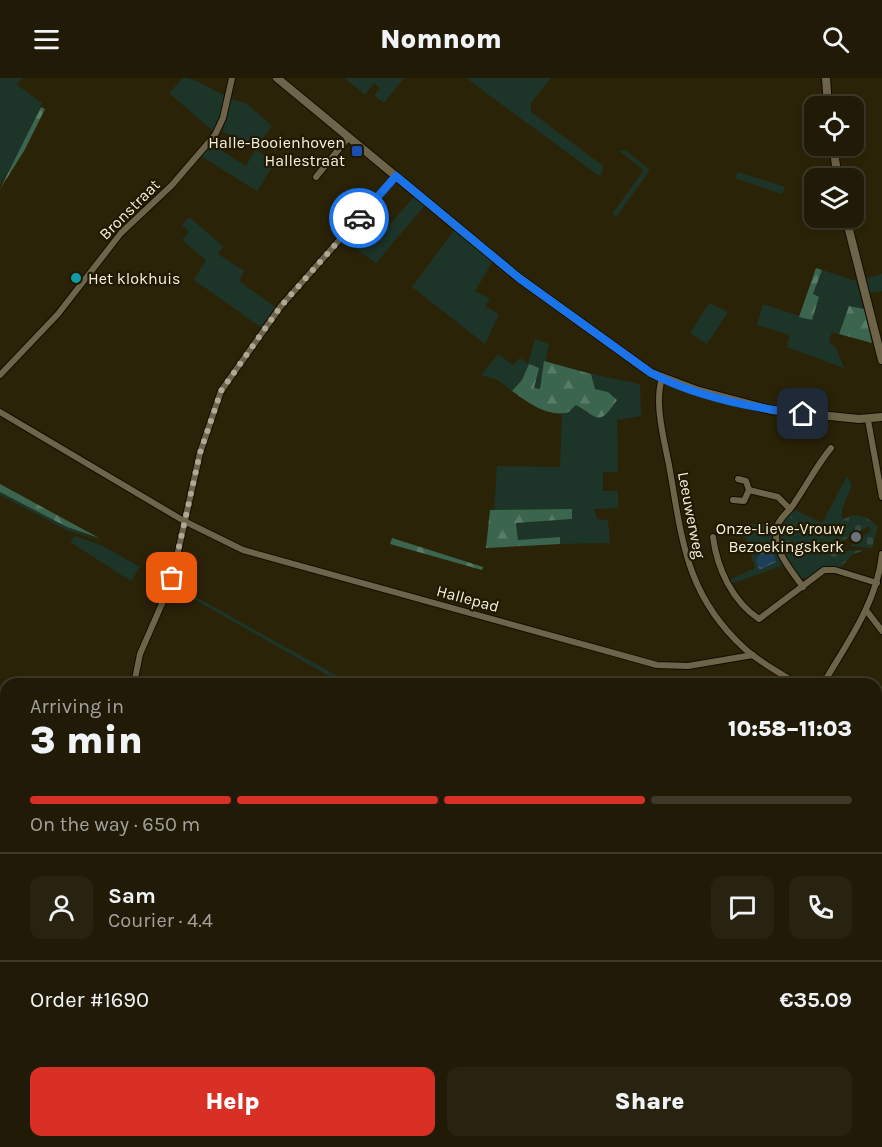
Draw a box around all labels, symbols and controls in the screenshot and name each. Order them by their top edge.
icon: menu [30,23,63,56]
text: Nomnom [380,23,502,55]
icon: search [819,23,852,56]
map controls [804,96,864,228]
button: locate [804,96,864,156]
place label: Halle-Booienhoven Hallestraat [208,133,345,170]
marker: Halle-Booienhoven Hallestraat [350,144,364,158]
button: layers [804,168,864,228]
street label: Bronstraat [95,175,164,244]
courier [329,188,389,248]
icon: car [343,202,376,235]
place label: Het klokhuis [88,269,181,288]
marker: Het klokhuis [69,271,83,285]
pin [777,388,828,439]
icon: home [786,397,819,430]
street label: Leeuwerweg [674,470,709,560]
place label: Onze-Lieve-Vrouw Bezoekingskerk [716,519,844,556]
marker: Onze-Lieve-Vrouw Bezoekingskerk [849,530,863,544]
pin [146,552,197,603]
icon: bag [155,561,188,594]
street label: Hallepad [434,581,501,616]
text: Arriving in [30,695,124,718]
text: 10:58–11:03 [728,716,852,742]
text: 3 min [30,717,143,763]
text: On the way · 650 m [30,813,200,836]
button: person [30,876,93,939]
button: chat [711,876,774,939]
button: phone [789,876,852,939]
text: Sam [108,883,156,909]
text: Courier · 4.4 [108,909,213,932]
text: Order #1690 [30,987,149,1013]
text: €35.09 [780,987,852,1013]
button: Help [30,1067,435,1136]
button: Share [447,1067,852,1136]

